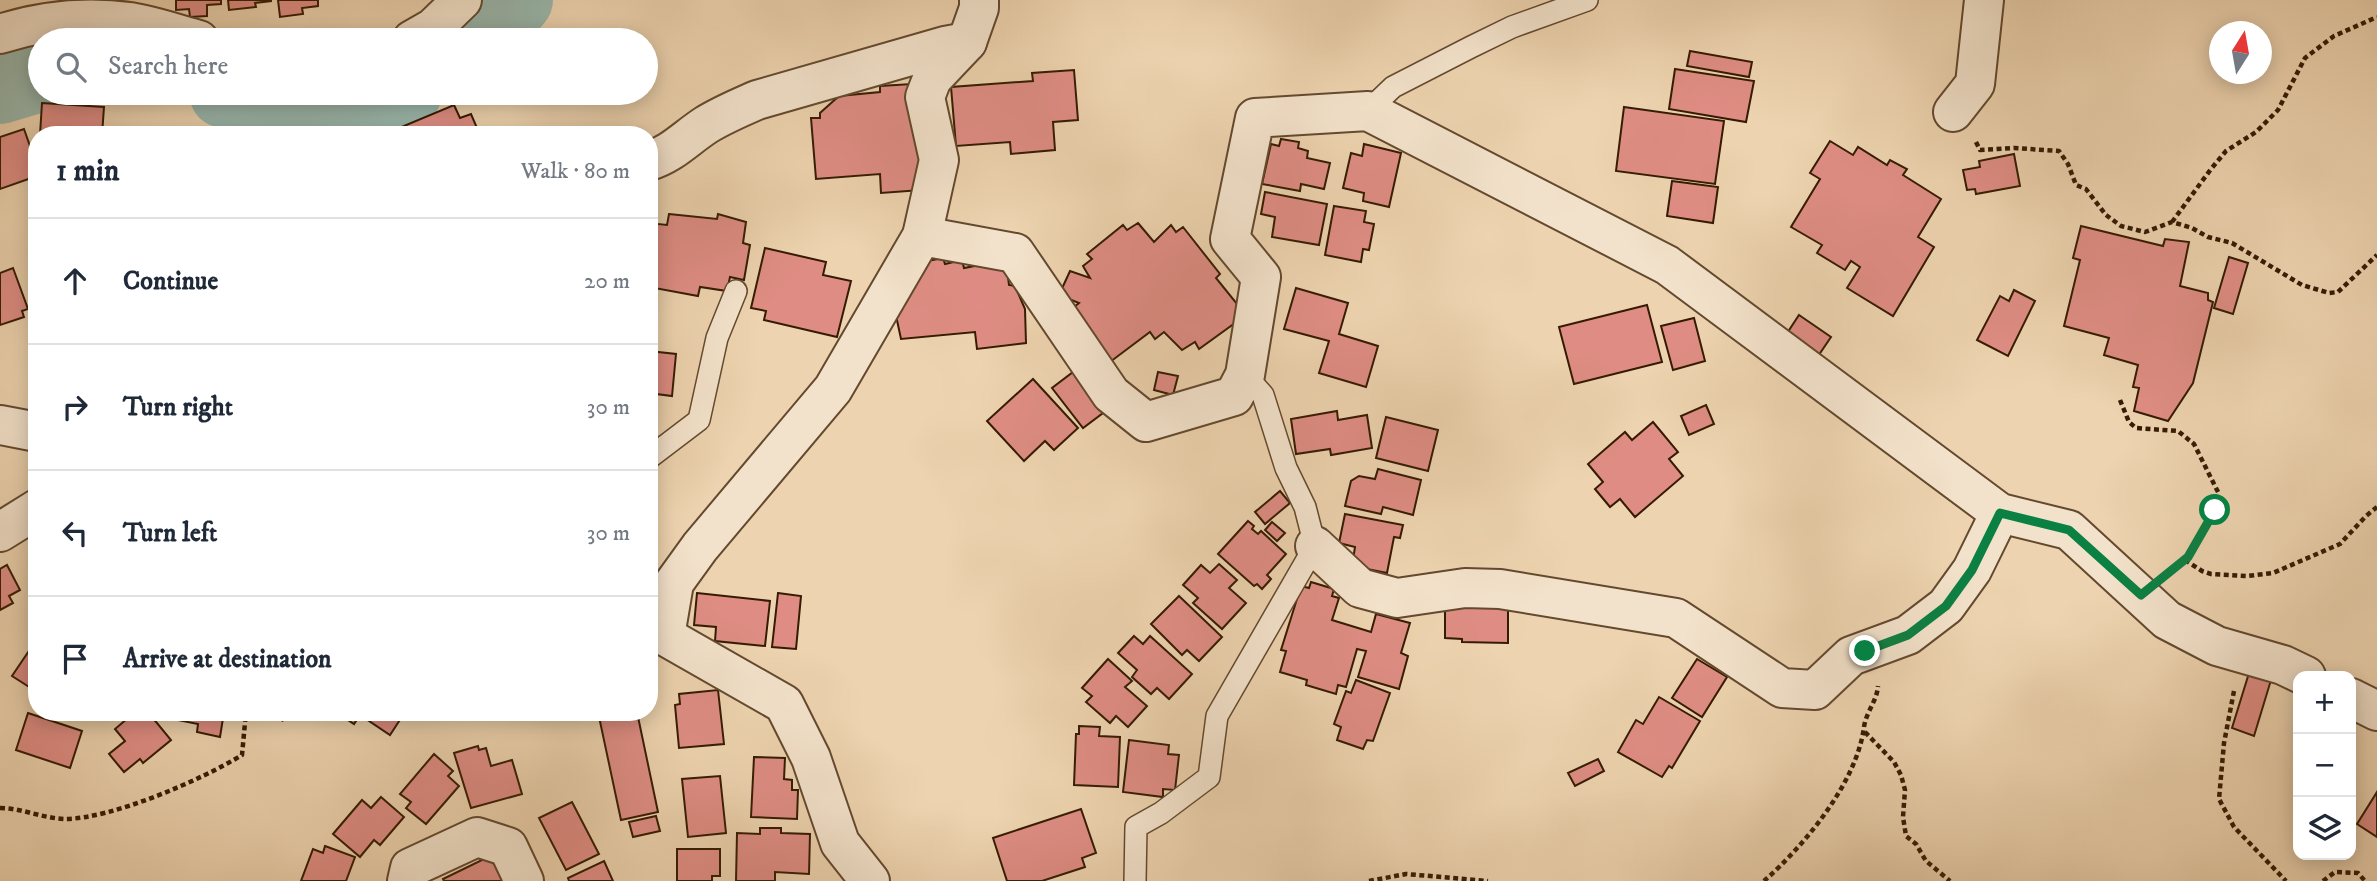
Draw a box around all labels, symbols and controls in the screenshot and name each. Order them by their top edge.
north arrow [2209,21,2272,84]
search box [28,28,658,105]
icon: search [52,48,90,86]
text: Search here [108,50,228,83]
text: 1 min [56,153,119,190]
text: Walk · 80 m [521,157,630,186]
icon: ahead [56,262,94,300]
text: Continue [123,265,218,298]
text: 20 m [584,267,630,296]
icon: right [56,388,94,426]
text: Turn right [123,391,233,424]
text: 30 m [587,393,630,422]
route start [2199,494,2230,525]
icon: left [56,514,94,552]
text: Turn left [123,517,217,550]
text: 30 m [587,519,630,548]
route end [1849,635,1880,666]
icon: arrive [56,640,94,678]
text: Arrive at destination [123,643,332,676]
map controls [2293,671,2356,860]
button: + [2293,671,2356,734]
button: − [2293,734,2356,797]
button: layers [2293,797,2356,860]

